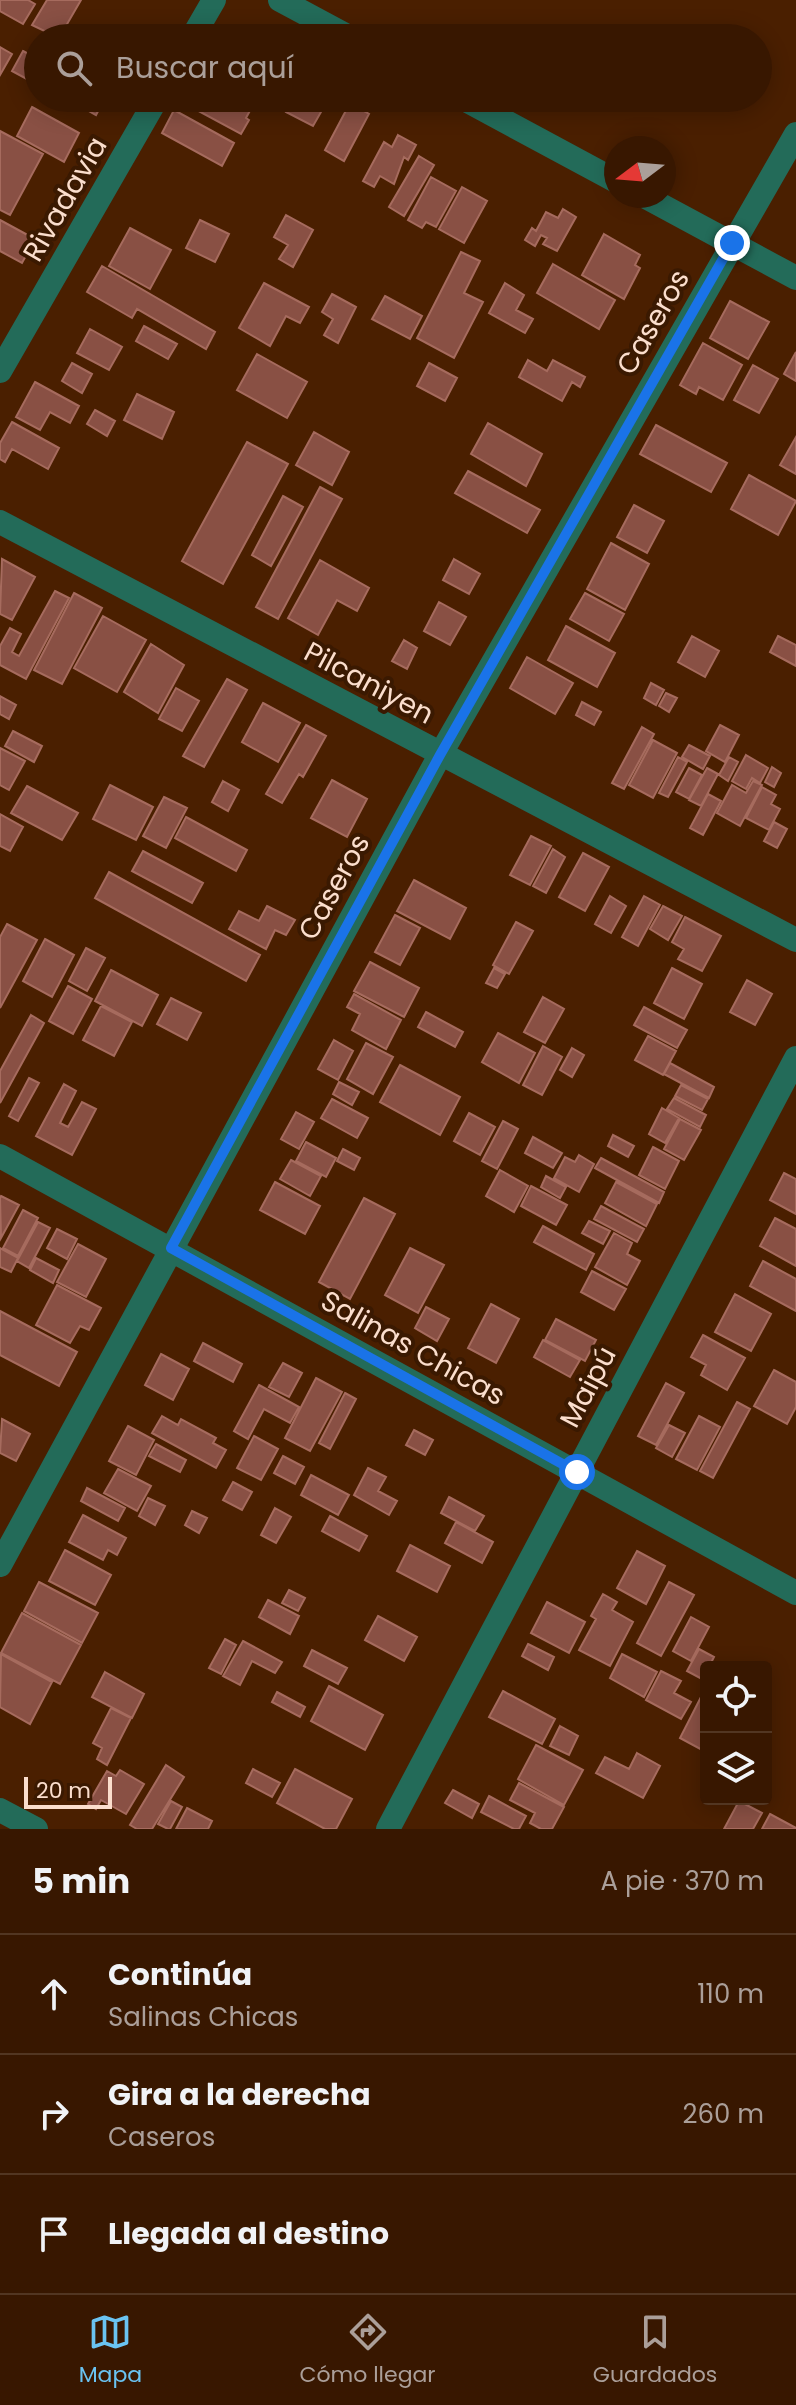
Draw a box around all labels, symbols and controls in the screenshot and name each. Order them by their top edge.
search box [24,24,772,112]
icon: search [52,46,96,90]
text: Buscar aquí [116,46,294,89]
street label: Rivadavia [14,130,116,268]
north arrow [604,136,676,208]
route end [714,225,750,261]
street label: Caseros [607,262,699,382]
street label: Pilcaniyen [297,633,441,733]
street label: Caseros [289,827,379,947]
street label: Salinas Chicas [314,1281,512,1415]
street label: Maipú [550,1340,626,1434]
route start [559,1454,595,1490]
map controls [700,1661,772,1805]
button: locate [700,1661,772,1733]
button: layers [700,1733,772,1805]
scale bar [24,1773,112,1809]
text: 20 m [36,1775,91,1806]
text: 5 min [32,1857,130,1905]
text: A pie · 370 m [600,1863,764,1899]
text: Continúa [108,1953,252,1996]
icon: ahead [32,1972,76,2016]
text: 110 m [697,1976,764,2012]
text: Salinas Chicas [108,1999,298,2035]
text: Gira a la derecha [108,2073,371,2116]
icon: right [32,2092,76,2136]
text: 260 m [682,2096,764,2132]
text: Caseros [108,2119,215,2155]
icon: arrive [32,2212,76,2256]
text: Llegada al destino [108,2212,389,2255]
tab: Mapa [79,2310,142,2391]
tab: Cómo llegar [299,2310,436,2391]
tab: Guardados [593,2310,717,2391]

